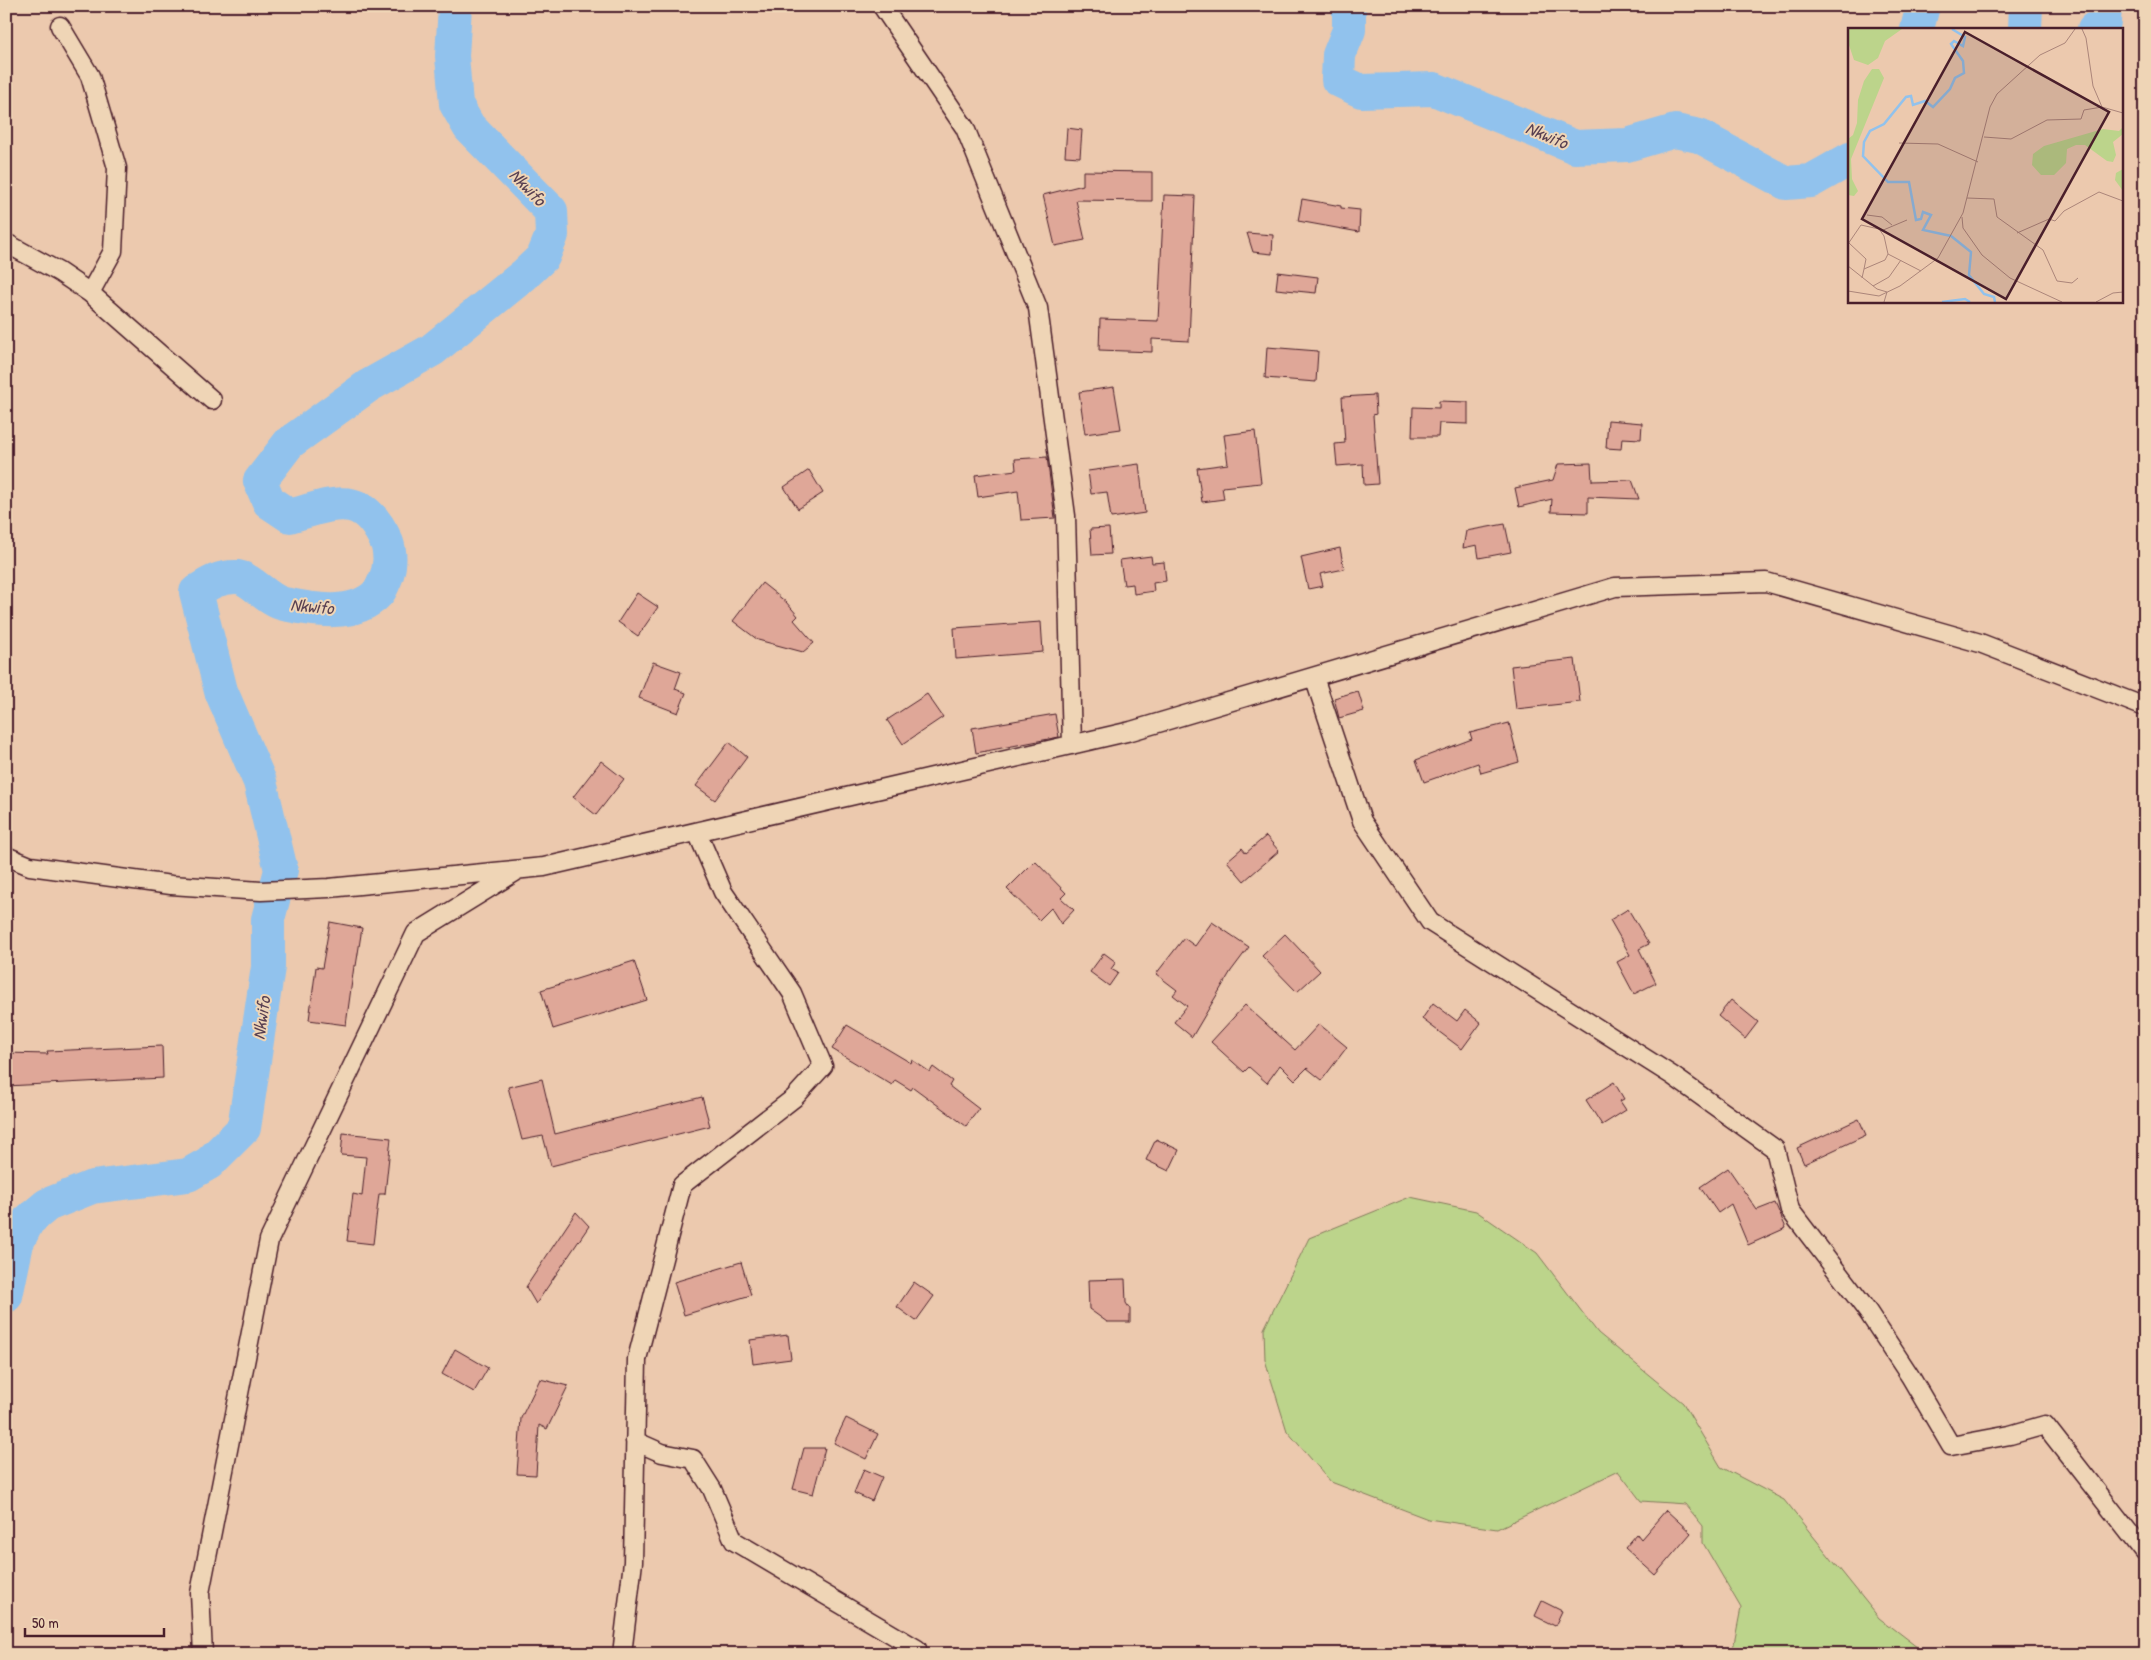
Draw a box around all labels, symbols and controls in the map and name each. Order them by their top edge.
inset map [1848,28,2124,302]
water label: Nkwifo [1522,115,1573,156]
water label: Nkwifo [504,163,553,212]
water label: Nkwifo [289,592,336,620]
water label: Nkwifo [246,993,277,1041]
scale bar [25,1605,164,1637]
text: 50 m [32,1612,59,1633]

